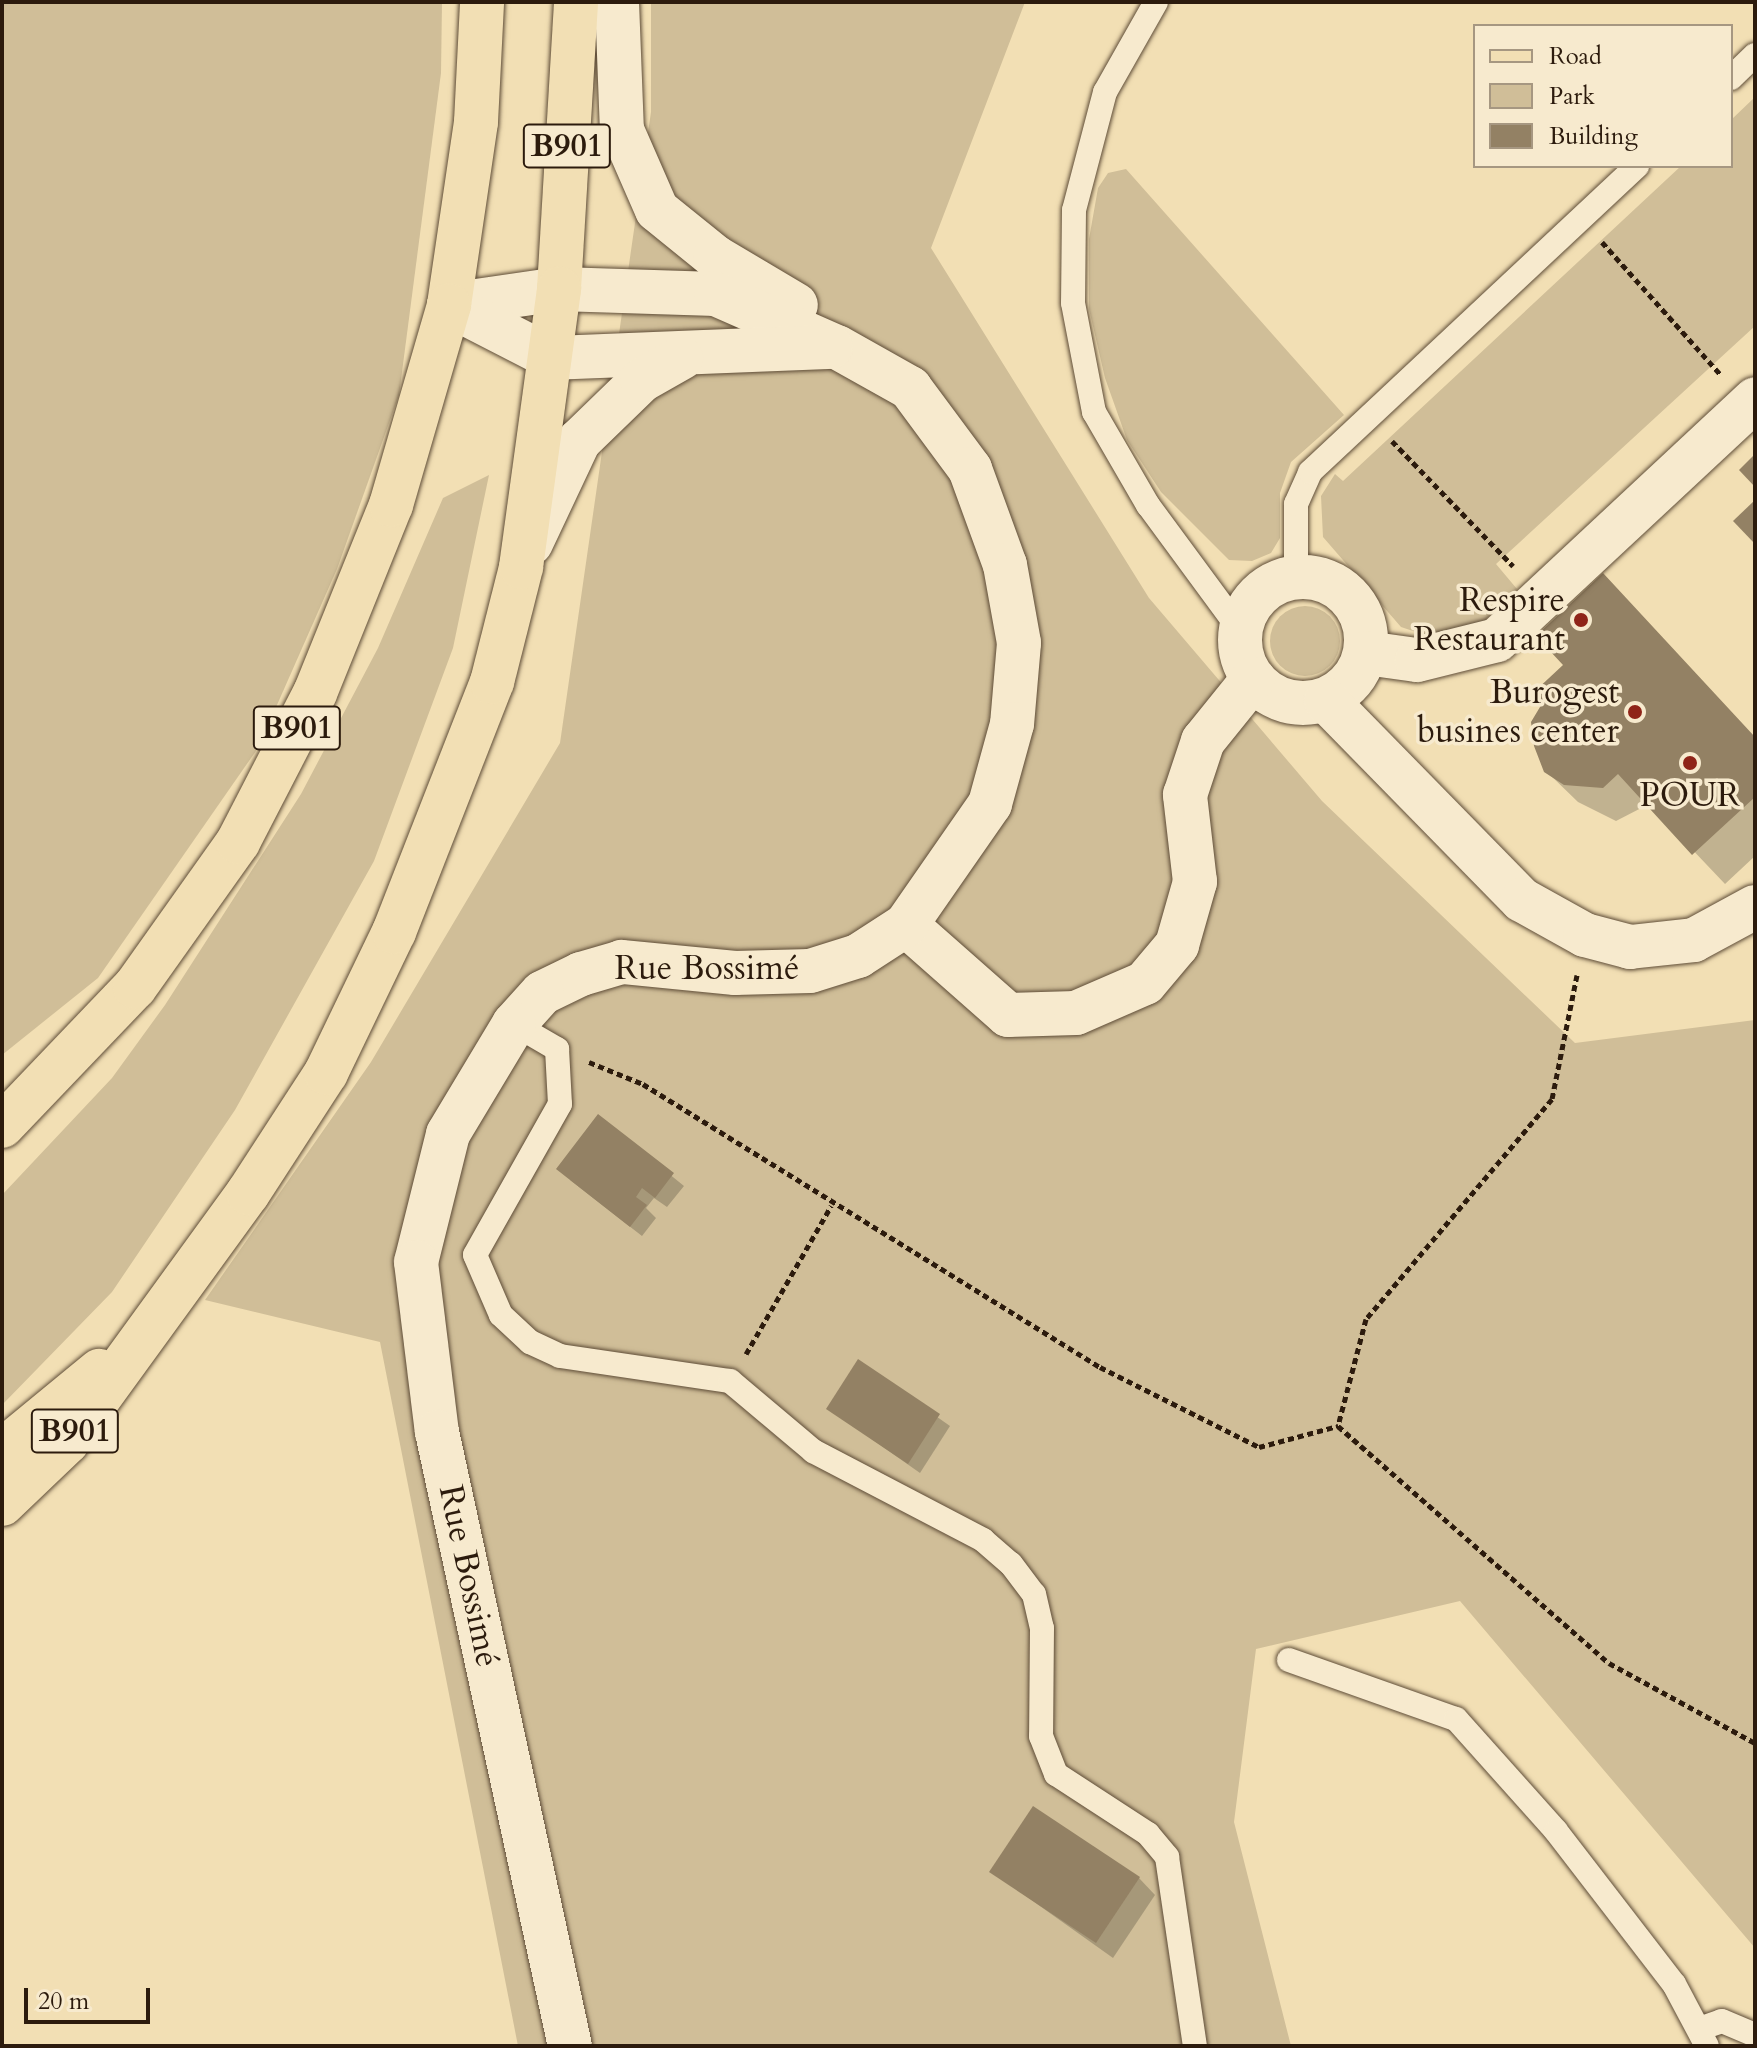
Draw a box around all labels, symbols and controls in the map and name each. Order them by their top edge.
legend [1473,24,1733,168]
text: Road [1549,40,1602,73]
text: Park [1549,80,1595,113]
road number: B901 [521,118,613,174]
text: Building [1549,120,1638,153]
place label: Respire Restaurant [1413,580,1565,660]
marker: Respire Restaurant [1572,611,1590,629]
place label: Burogest busines center [1417,672,1619,752]
road number: B901 [251,700,343,756]
marker: Burogest busines center [1626,703,1644,721]
marker: POUR [1681,754,1699,772]
place label: POUR [1640,776,1740,816]
street label: Rue Bossimé [615,949,799,989]
road number: B901 [29,1403,121,1459]
street label: Rue Bossimé [430,1481,508,1671]
scale bar [28,1972,154,2022]
text: 20 m [38,1985,89,2018]

